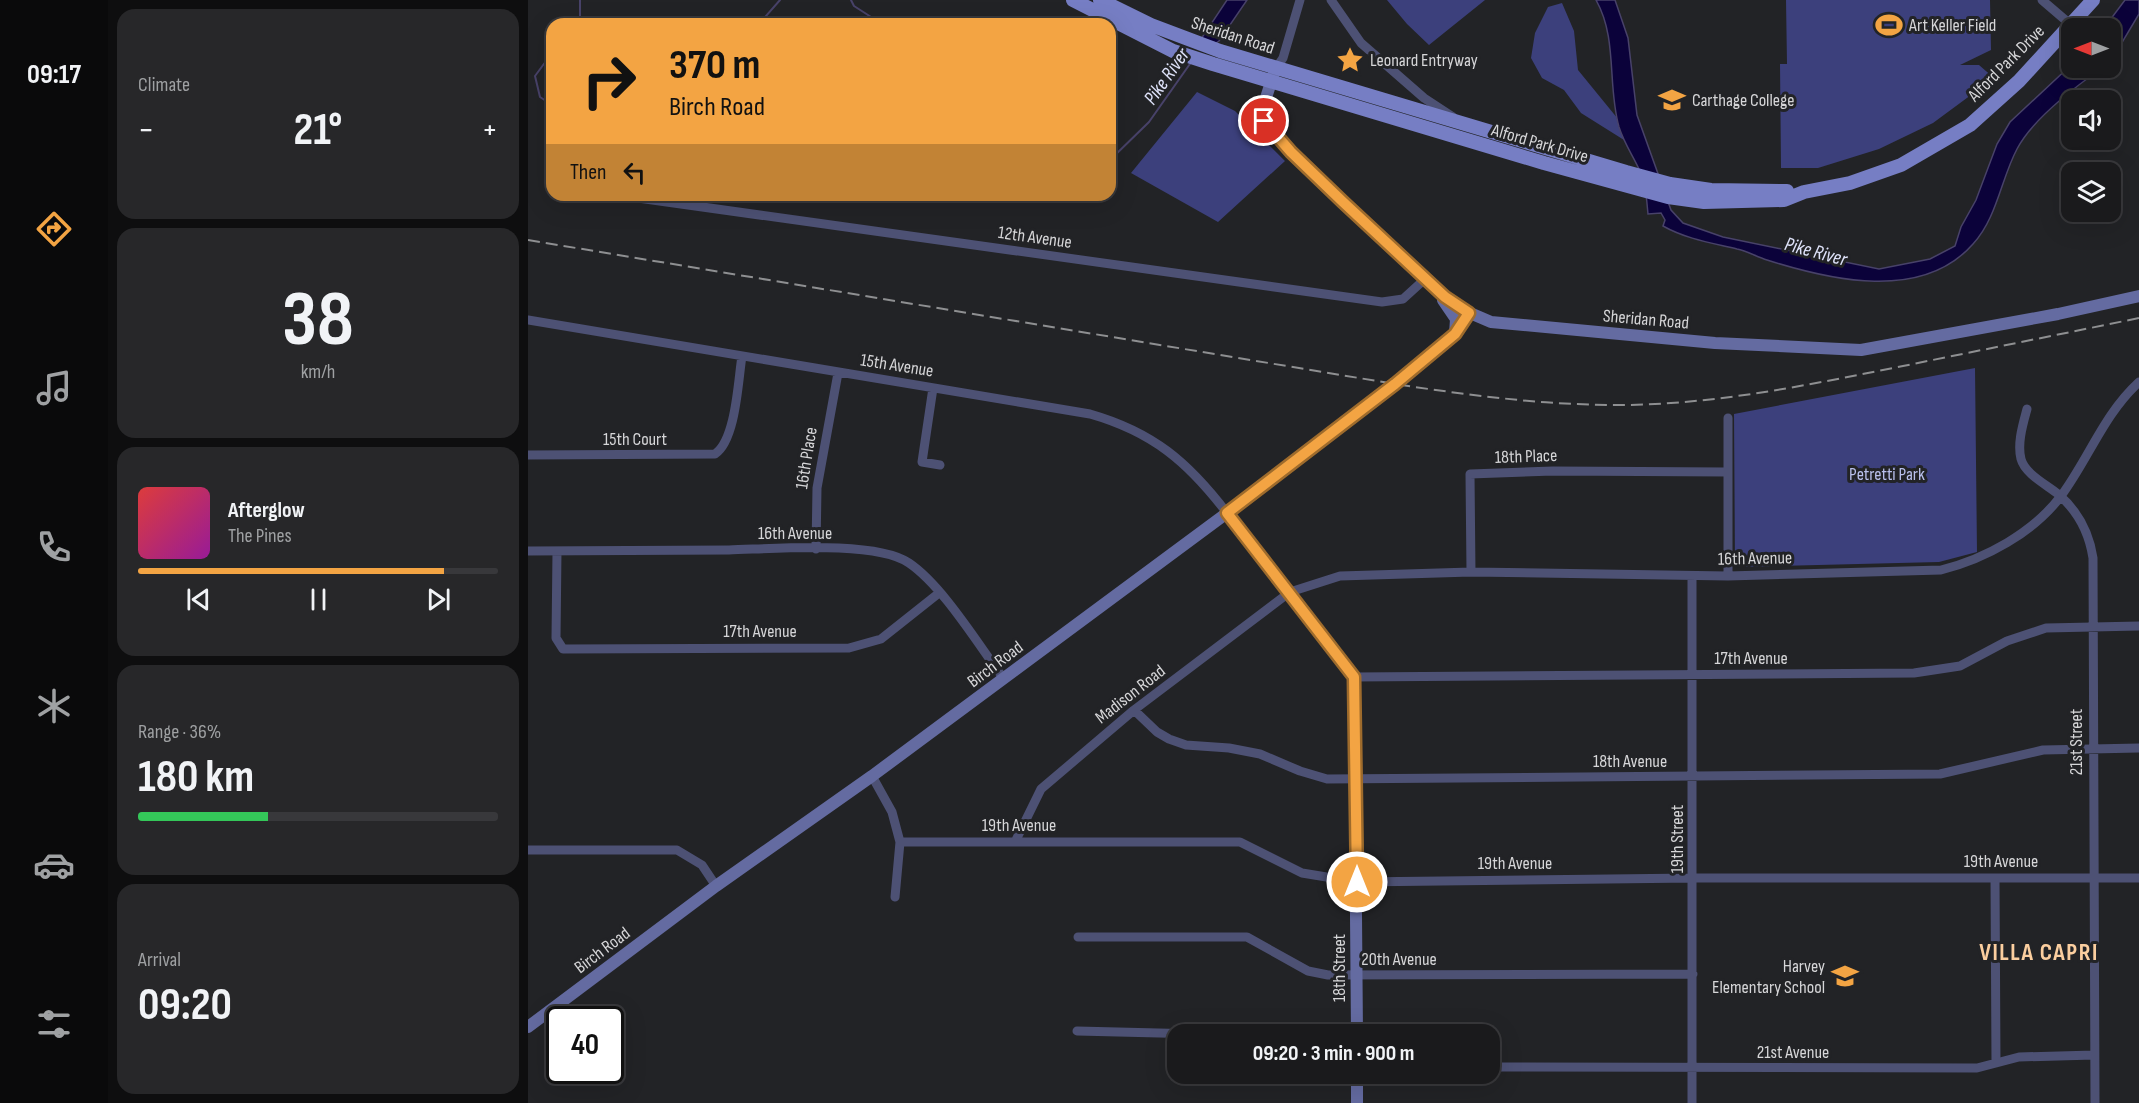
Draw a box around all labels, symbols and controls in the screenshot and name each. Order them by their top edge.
sports icon: Art Keller Field [1874,10,1904,40]
street label: Sheridan Road [1189,12,1277,59]
place label: Art Keller Field [1908,15,1996,36]
north arrow [2061,18,2121,78]
map controls [2061,18,2121,222]
street label: Alford Park Drive [1963,21,2049,107]
text: 370 m [669,40,760,91]
icon: right [570,42,648,120]
water label: Pike River [1139,43,1196,109]
place icon: Leonard Entryway [1335,45,1365,75]
place label: Leonard Entryway [1370,50,1478,71]
text: 09:17 [27,59,81,91]
text: Climate [138,73,190,97]
school or university icon: Carthage College [1657,85,1687,115]
place label: Carthage College [1692,90,1794,111]
button: sound [2061,90,2121,150]
text: Birch Road [669,91,765,123]
pin [1238,95,1289,146]
text: 21° [294,103,342,158]
icon: arrive [1247,104,1280,137]
text: − [138,110,154,150]
text: + [482,110,498,150]
street label: Alford Park Drive [1488,119,1591,167]
icon: left [618,156,651,189]
text: Then [570,159,606,186]
button: layers [2061,162,2121,222]
icon: directions [33,208,75,250]
street label: 12th Avenue [997,222,1073,253]
water label: Pike River [1782,232,1851,272]
text: 38 [282,274,354,367]
street label: Sheridan Road [1602,305,1690,334]
street label: 15th Avenue [859,349,935,382]
text: km/h [301,360,335,384]
icon: music [33,367,75,409]
street label: 16th Place [791,426,822,491]
street label: 15th Court [603,429,668,450]
street label: 18th Place [1494,445,1558,468]
park label: Petretti Park [1849,464,1925,485]
text: Afterglow [228,497,305,524]
street label: 16th Avenue [758,523,832,544]
text: The Pines [228,524,292,548]
icon: phone [33,526,75,568]
street label: 16th Avenue [1718,547,1792,570]
icon: previous [182,583,215,616]
icon: pause [302,583,335,616]
icon: next [422,583,455,616]
street label: 17th Avenue [723,621,797,642]
street label: Birch Road [963,637,1027,692]
street label: 17th Avenue [1714,648,1788,669]
street label: Madison Road [1091,661,1169,728]
icon: climate [33,685,75,727]
street label: 21st Street [2066,708,2087,775]
text: Range · 36% [138,720,221,744]
text: 180 km [138,750,254,805]
street label: 18th Avenue [1593,751,1667,772]
street label: 19th Street [1667,804,1688,873]
street label: 19th Avenue [982,815,1056,836]
icon: car [33,844,75,886]
position arrow [1325,850,1389,914]
street label: 19th Avenue [1964,851,2038,872]
street label: 19th Avenue [1478,853,1552,874]
street label: Birch Road [570,923,634,978]
street label: 18th Street [1329,933,1350,1002]
district label: VILLA CAPRI [1979,938,2099,967]
text: Arrival [138,948,181,972]
street label: 20th Avenue [1361,949,1437,970]
place label: Harvey Elementary School [1712,956,1825,998]
school or university icon: Harvey Elementary School [1830,961,1860,991]
text: 09:20 [138,978,232,1033]
icon: filters [33,1003,75,1045]
speed limit sign: 40 [546,1006,624,1084]
text: 09:20 · 3 min · 900 m [1253,1040,1414,1067]
street label: 21st Avenue [1757,1042,1829,1063]

